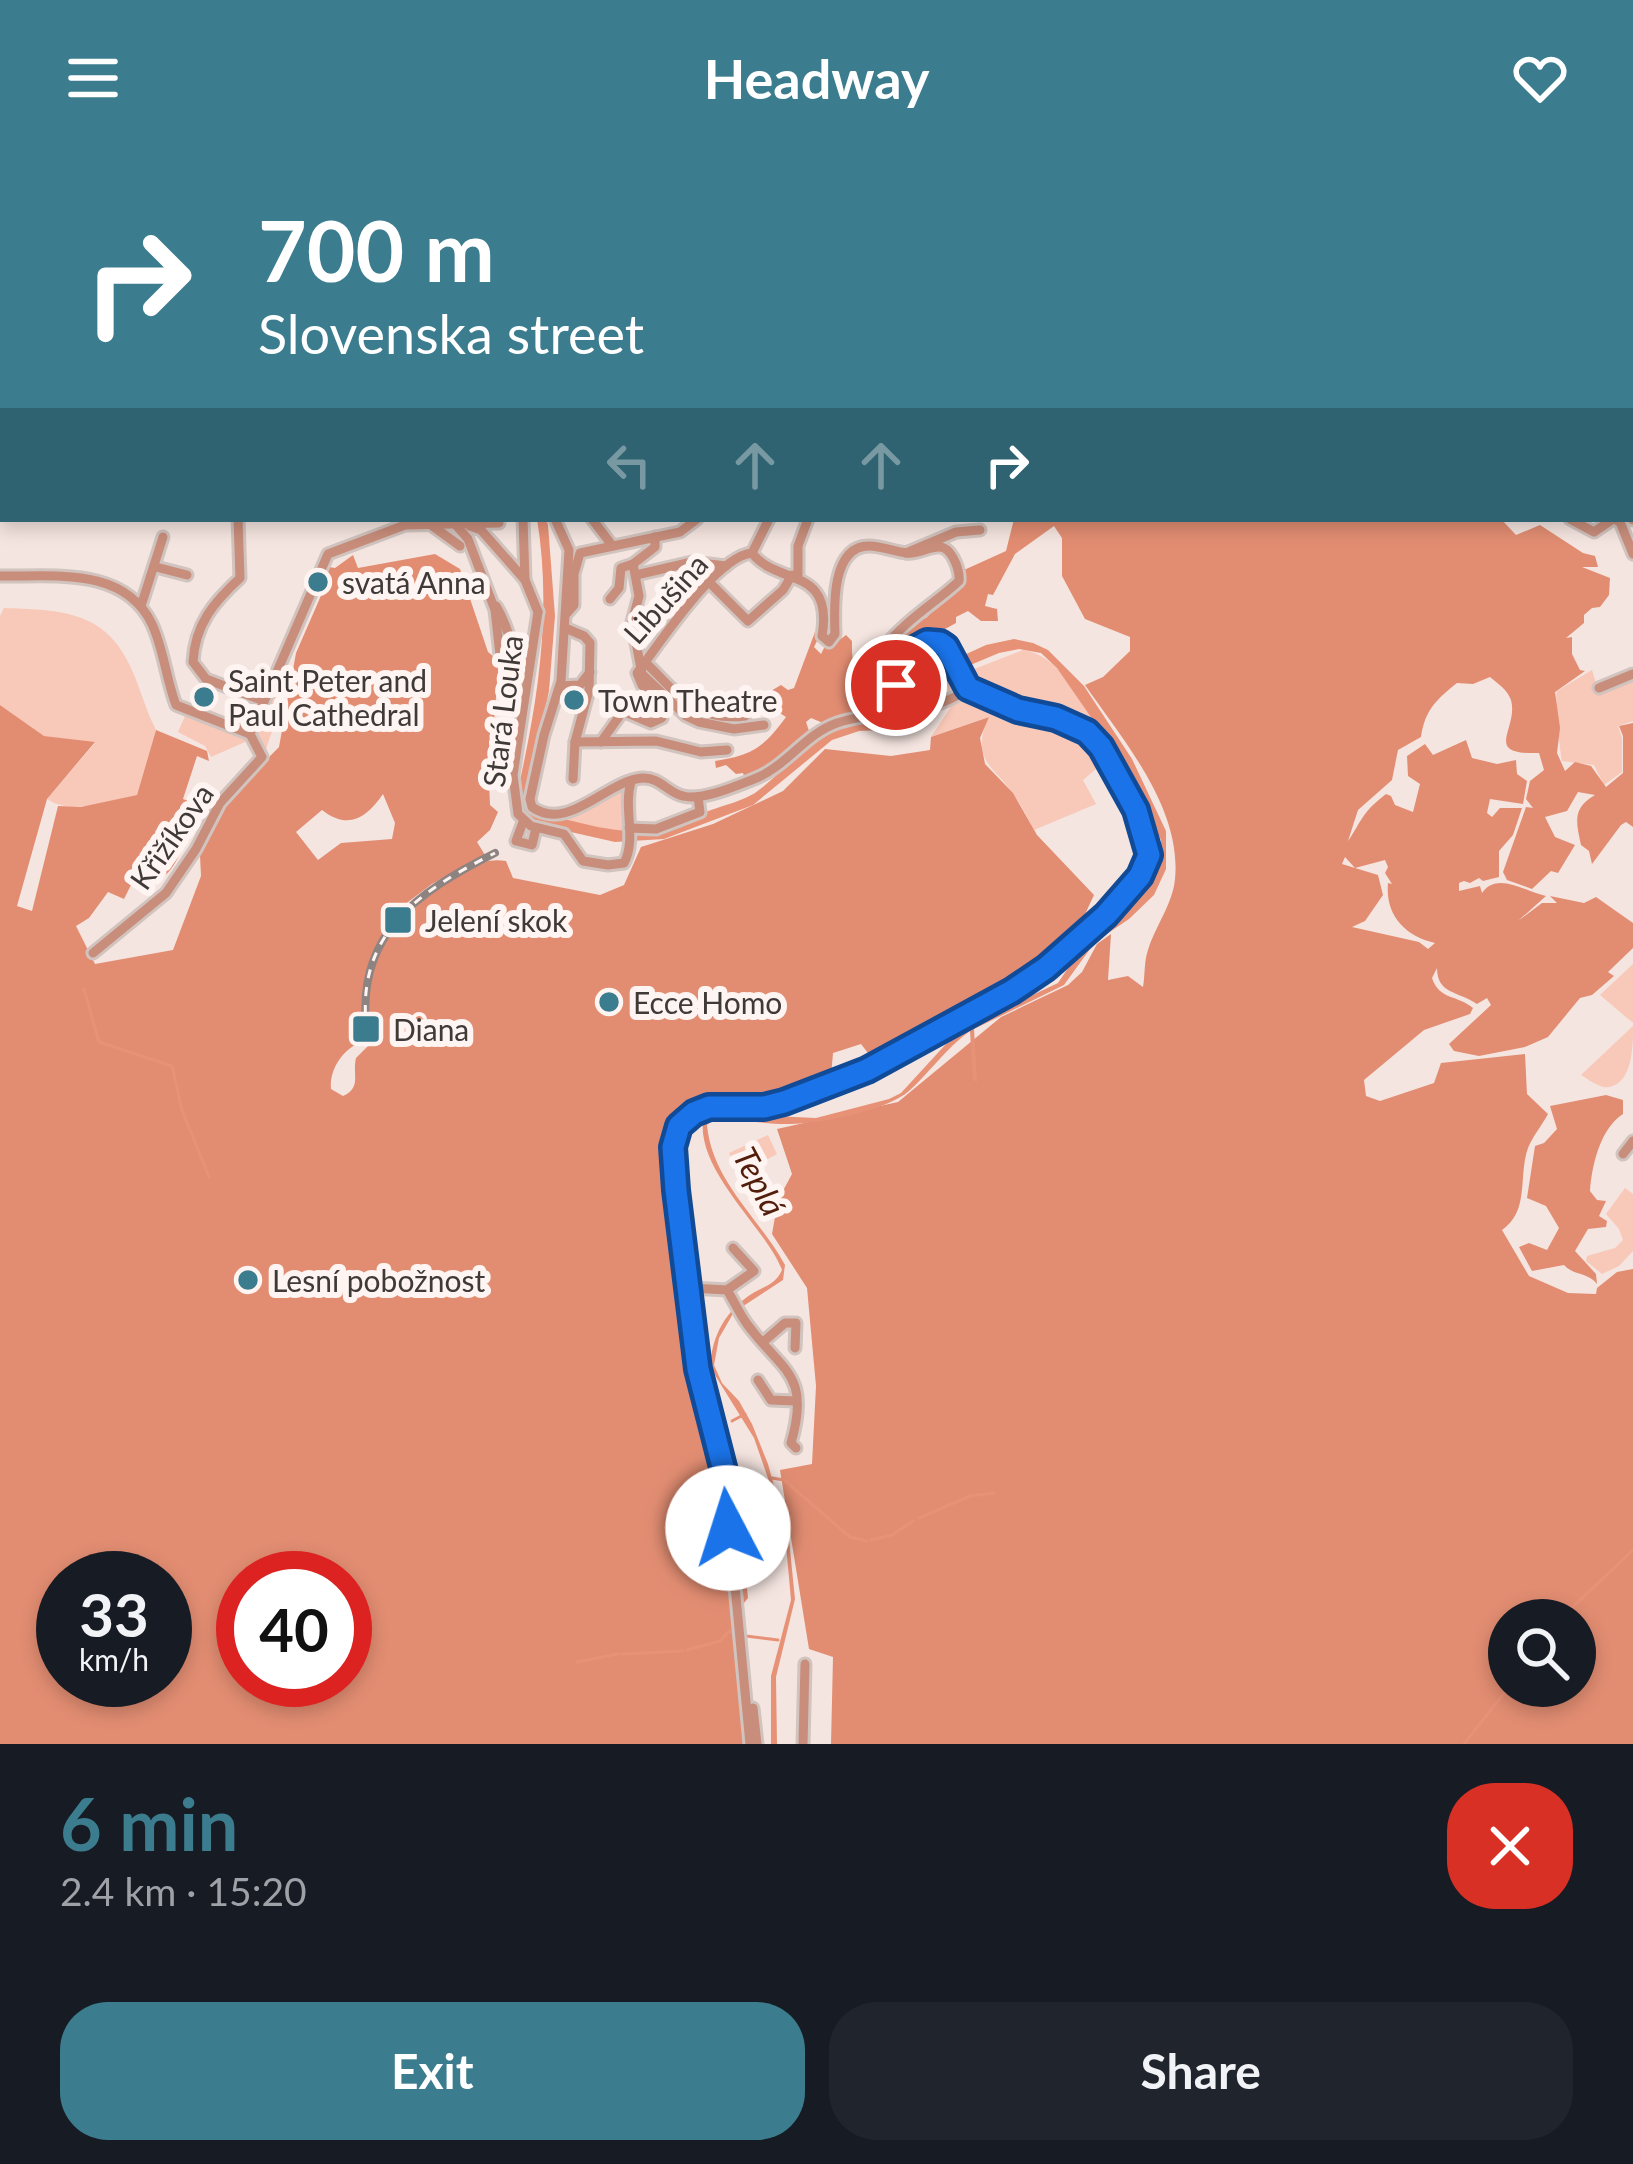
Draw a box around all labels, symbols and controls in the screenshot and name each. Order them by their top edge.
icon: menu [60,45,126,111]
icon: heart [1507,45,1573,111]
text: Headway [704,46,929,111]
text: 700 m [258,199,495,300]
icon: right [60,204,216,360]
text: Slovenska street [258,301,644,366]
icon: left [596,432,662,498]
icon: ahead [722,432,788,498]
icon: ahead [848,432,914,498]
icon: right [974,432,1040,498]
street label: Libušina [615,546,715,650]
place label: svatá Anna [342,564,486,600]
marker: svatá Anna [305,569,331,595]
street label: Stará Louka [475,633,529,789]
pin [845,634,947,736]
icon: arrive [863,652,929,718]
place label: Saint Peter and Paul Cathedral [228,662,427,732]
place label: Town Theatre [598,682,778,718]
marker: Saint Peter and Paul Cathedral [191,684,217,710]
marker: Town Theatre [561,687,587,713]
street label: Křižíkova [122,776,220,896]
place label: Jelení skok [425,902,568,938]
marker: Jelení skok [382,904,414,936]
place label: Ecce Homo [633,984,782,1020]
marker: Ecce Homo [596,989,622,1015]
place label: Diana [393,1011,469,1047]
marker: Diana [350,1013,382,1045]
water label: Teplá [725,1140,795,1222]
place label: Lesní pobožnost [272,1262,485,1298]
marker: Lesní pobožnost [235,1267,261,1293]
position arrow [665,1465,791,1591]
speed limit sign: 40 [216,1551,372,1707]
text: 33 [79,1578,149,1650]
map controls [1488,1599,1596,1707]
button: search [1488,1599,1596,1707]
text: km/h [79,1641,149,1677]
text: 6 min [60,1780,238,1866]
button: close [1447,1783,1573,1909]
text: 2.4 km · 15:20 [60,1868,307,1914]
button: Exit [60,2002,805,2140]
button: Share [829,2002,1573,2140]

